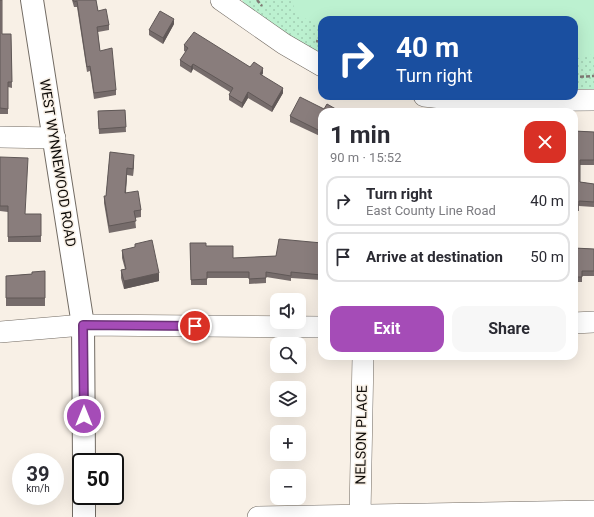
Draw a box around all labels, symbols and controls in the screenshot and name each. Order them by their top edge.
text: 40 m [396,31,459,64]
icon: right [330,32,382,84]
text: Turn right [396,65,473,86]
street label: WEST WYNNEWOOD ROAD [37,78,79,248]
text: 1 min [330,121,390,149]
button: close [524,121,566,163]
text: 90 m · 15:52 [330,150,401,165]
text: Turn right [366,185,432,203]
icon: right [332,190,354,212]
text: 40 m [530,192,564,210]
text: East County Line Road [366,203,496,218]
icon: arrive [332,246,354,268]
text: Arrive at destination [366,248,503,266]
text: 50 m [530,248,564,266]
map controls [270,293,306,505]
button: sound [270,293,306,329]
button: Exit [330,306,444,352]
button: Share [452,306,566,352]
pin [178,309,212,343]
icon: arrive [184,315,206,337]
button: search [270,337,306,373]
button: layers [270,381,306,417]
street label: NELSON PLACE [352,385,370,485]
position arrow [63,395,105,437]
button: + [270,425,306,461]
speed limit sign: 50 [72,453,124,505]
text: 39 [27,462,49,486]
button: − [270,469,306,505]
text: km/h [26,483,50,494]

